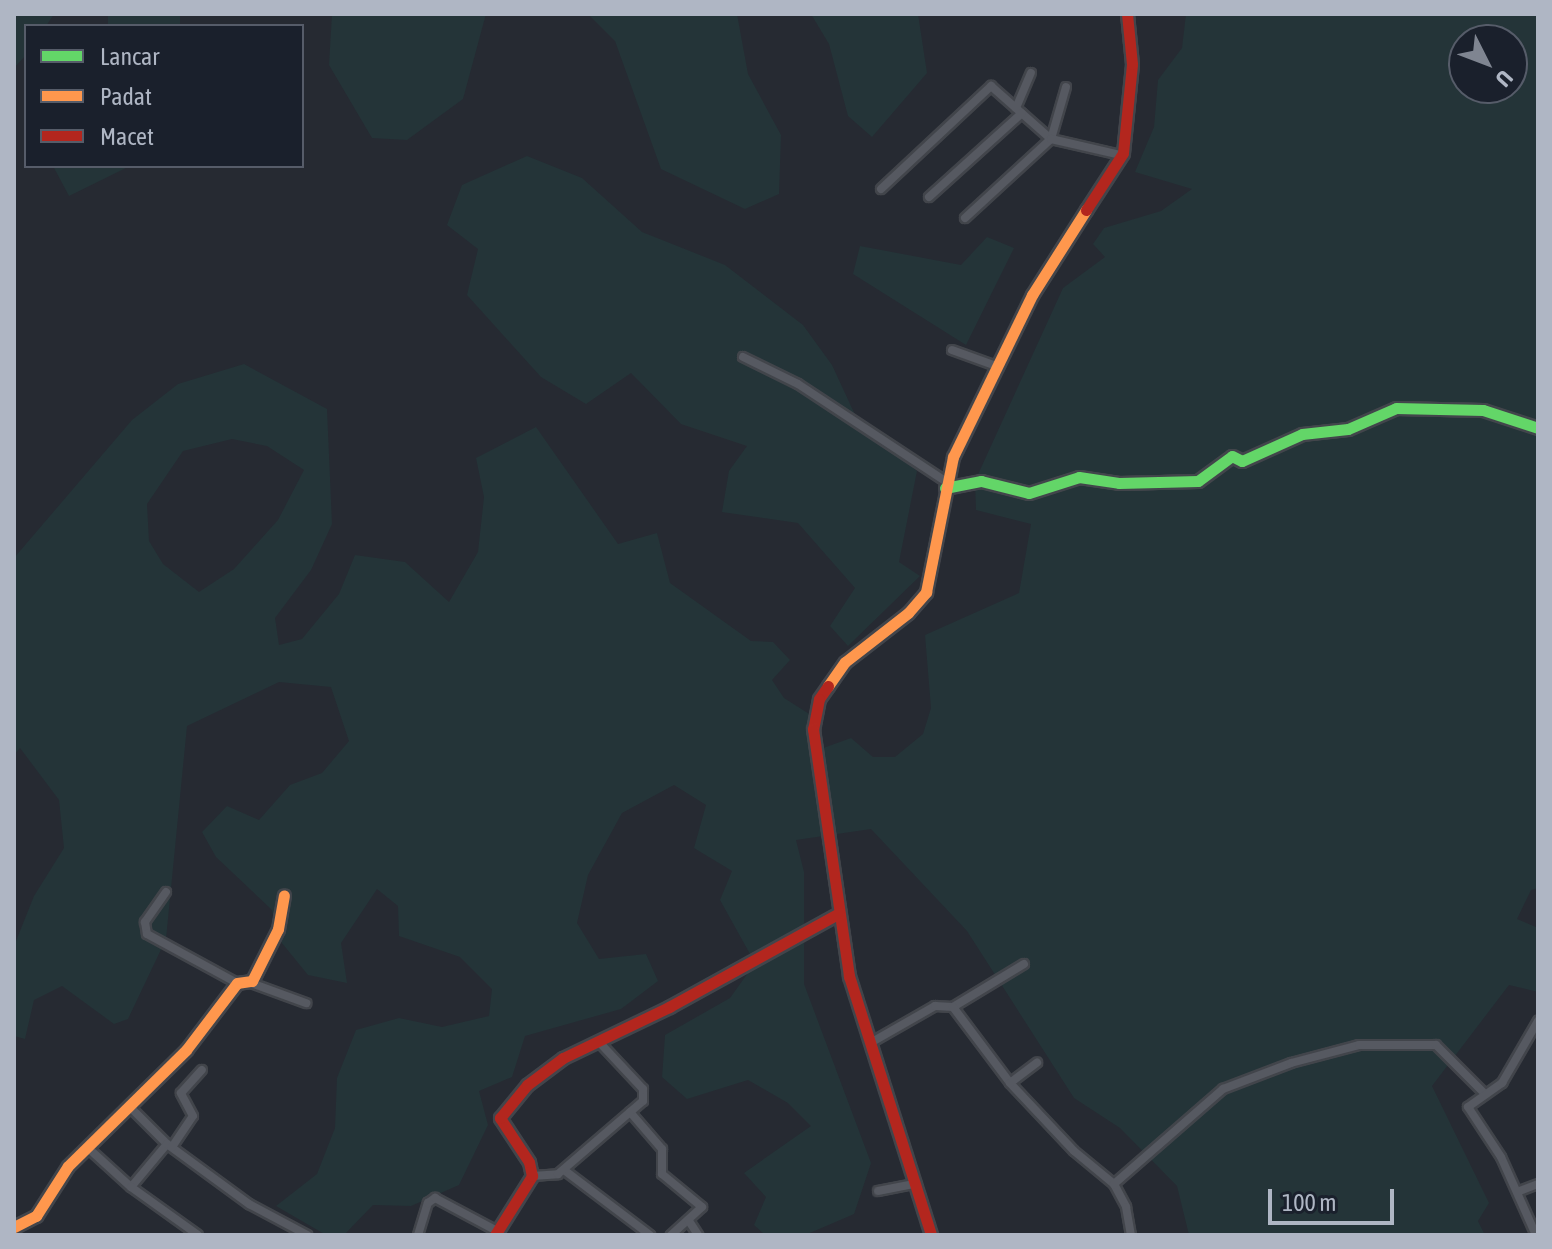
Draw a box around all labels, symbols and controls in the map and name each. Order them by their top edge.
legend [24,24,304,168]
north arrow [1448,24,1528,104]
text: Lancar [100,43,159,70]
text: U [1490,65,1518,92]
text: Padat [100,83,152,110]
text: Macet [100,123,154,150]
scale bar [1272,1173,1398,1223]
text: 100 m [1282,1189,1336,1216]

